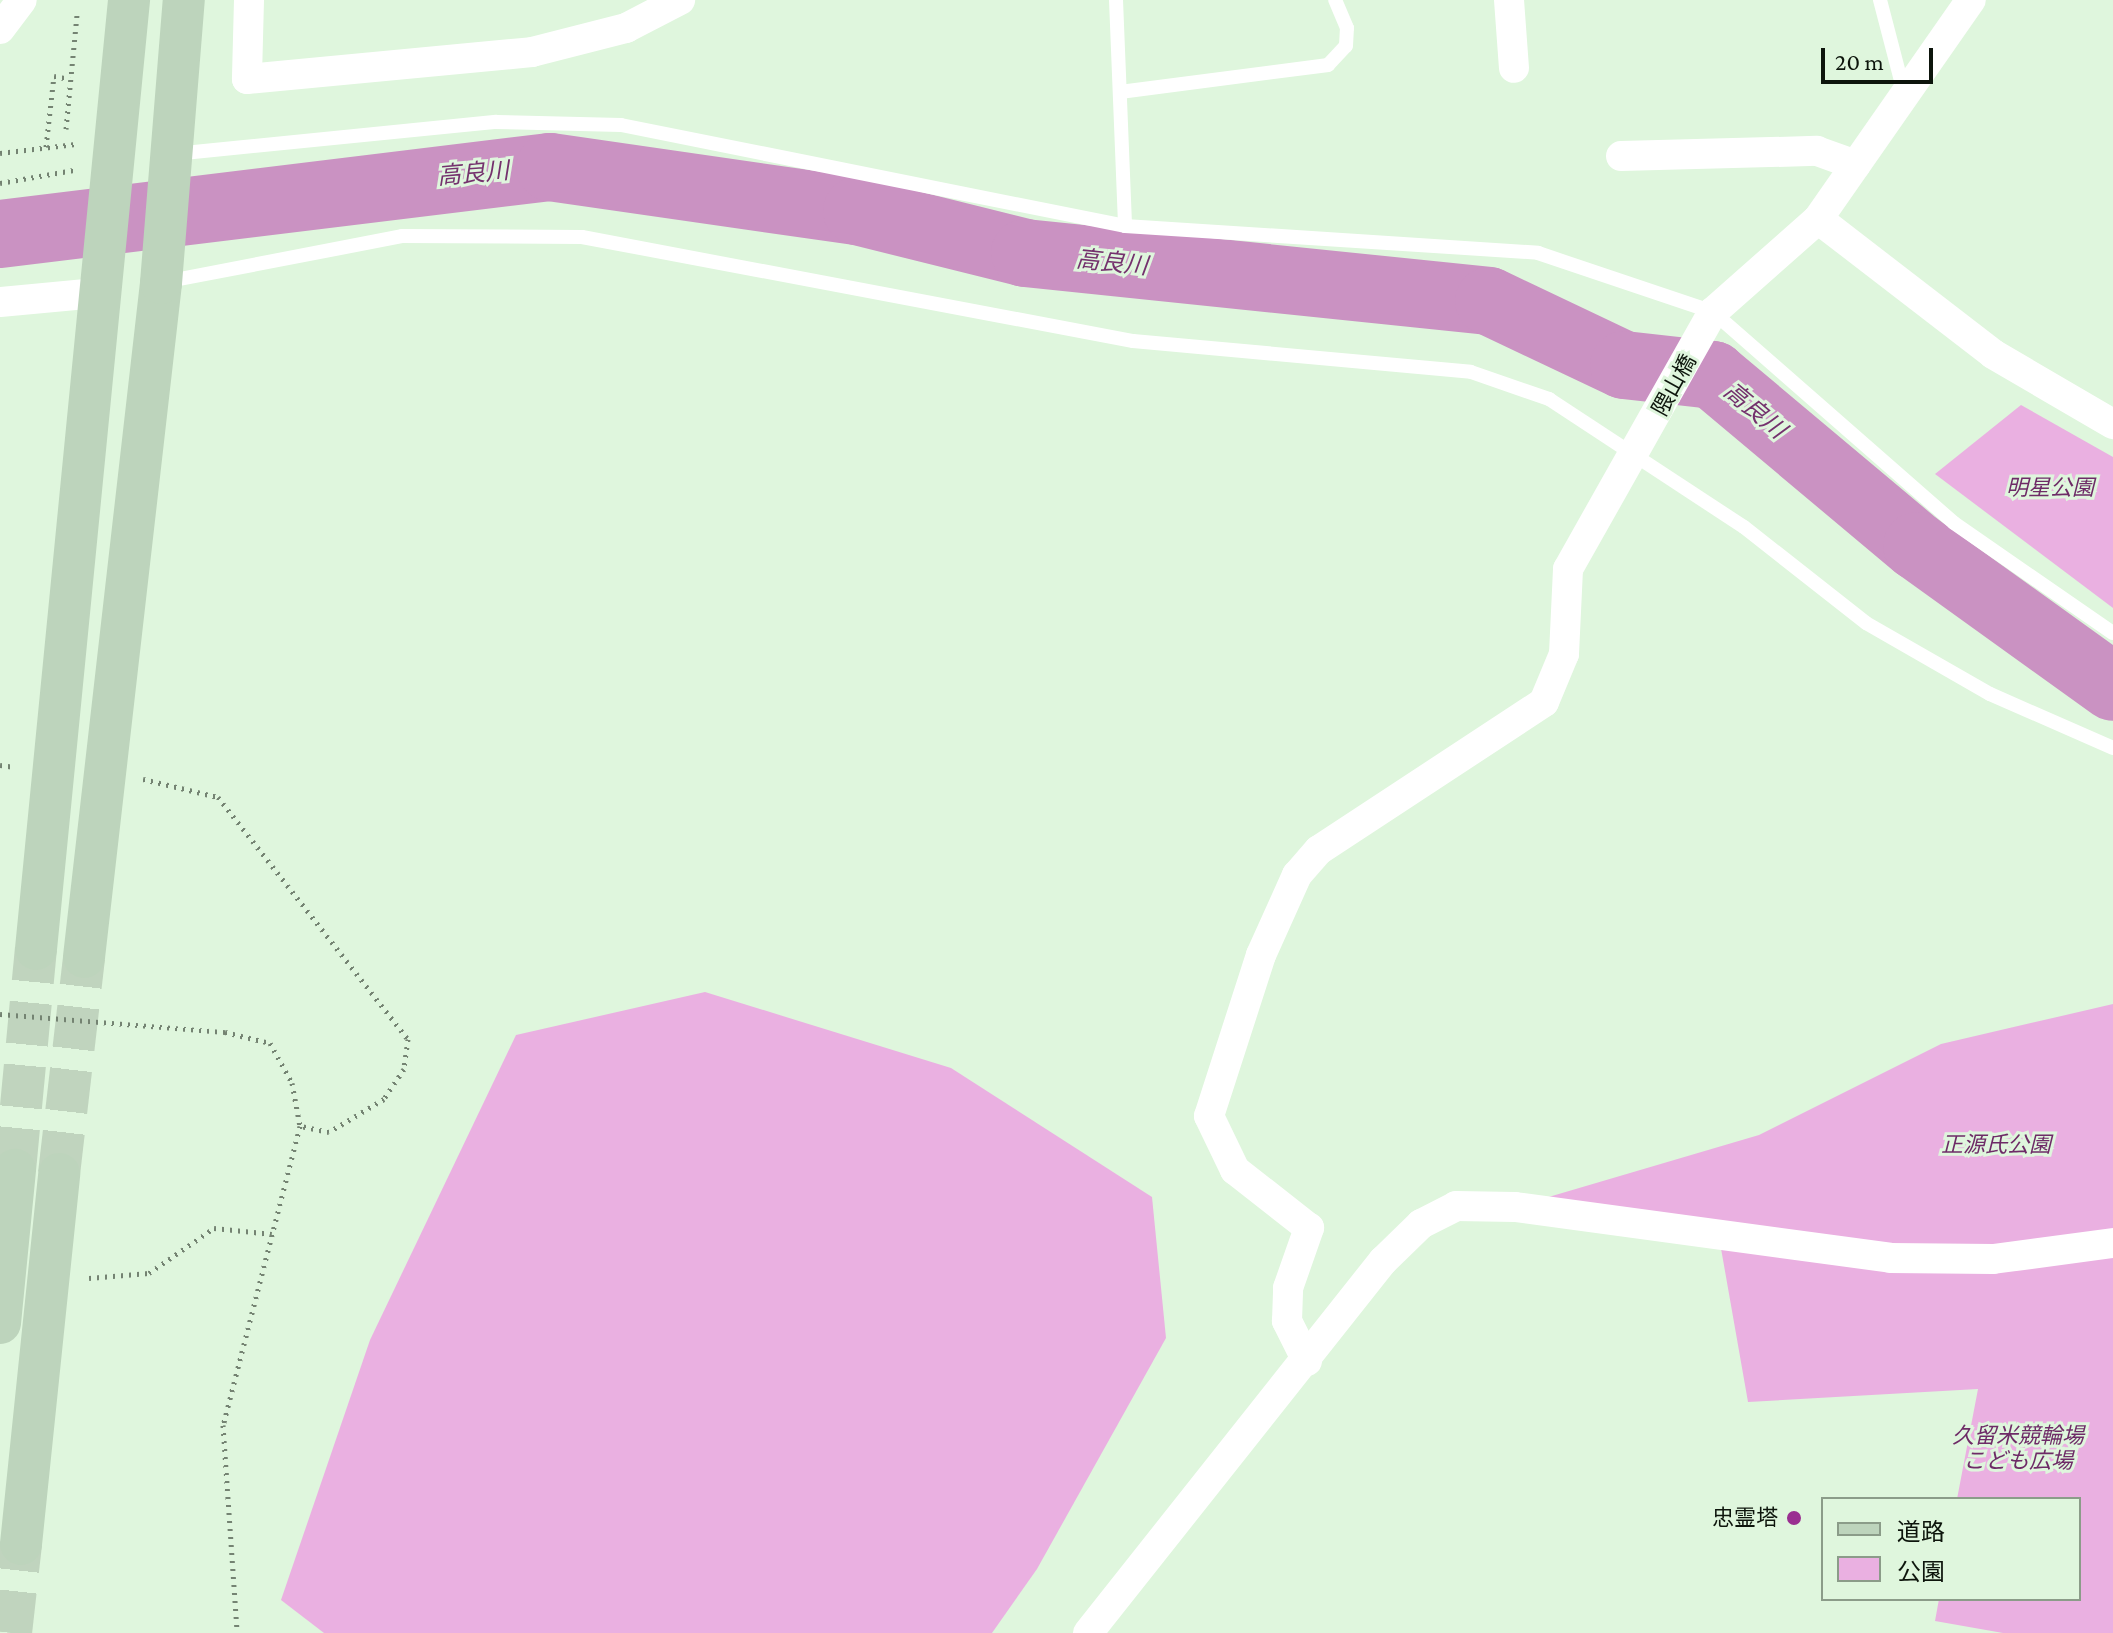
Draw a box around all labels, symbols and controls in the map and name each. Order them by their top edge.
scale bar [1825,32,1937,82]
text: 20 m [1835,48,1884,75]
water label: 高良川 [436,156,510,190]
water label: 高良川 [1075,244,1149,280]
street label: 隈山橋 [1646,350,1702,420]
water label: 高良川 [1718,376,1792,444]
park label: 明星公園 [2006,475,2094,501]
park label: 正源氏公園 [1941,1132,2051,1158]
park label: 久留米競輪場 こども広場 [1952,1422,2084,1474]
legend [1821,1497,2081,1601]
place label: 忠霊塔 [1712,1505,1778,1531]
marker: 忠霊塔 [1785,1509,1803,1527]
text: 道路 [1897,1518,1945,1545]
text: 公園 [1897,1558,1945,1585]

